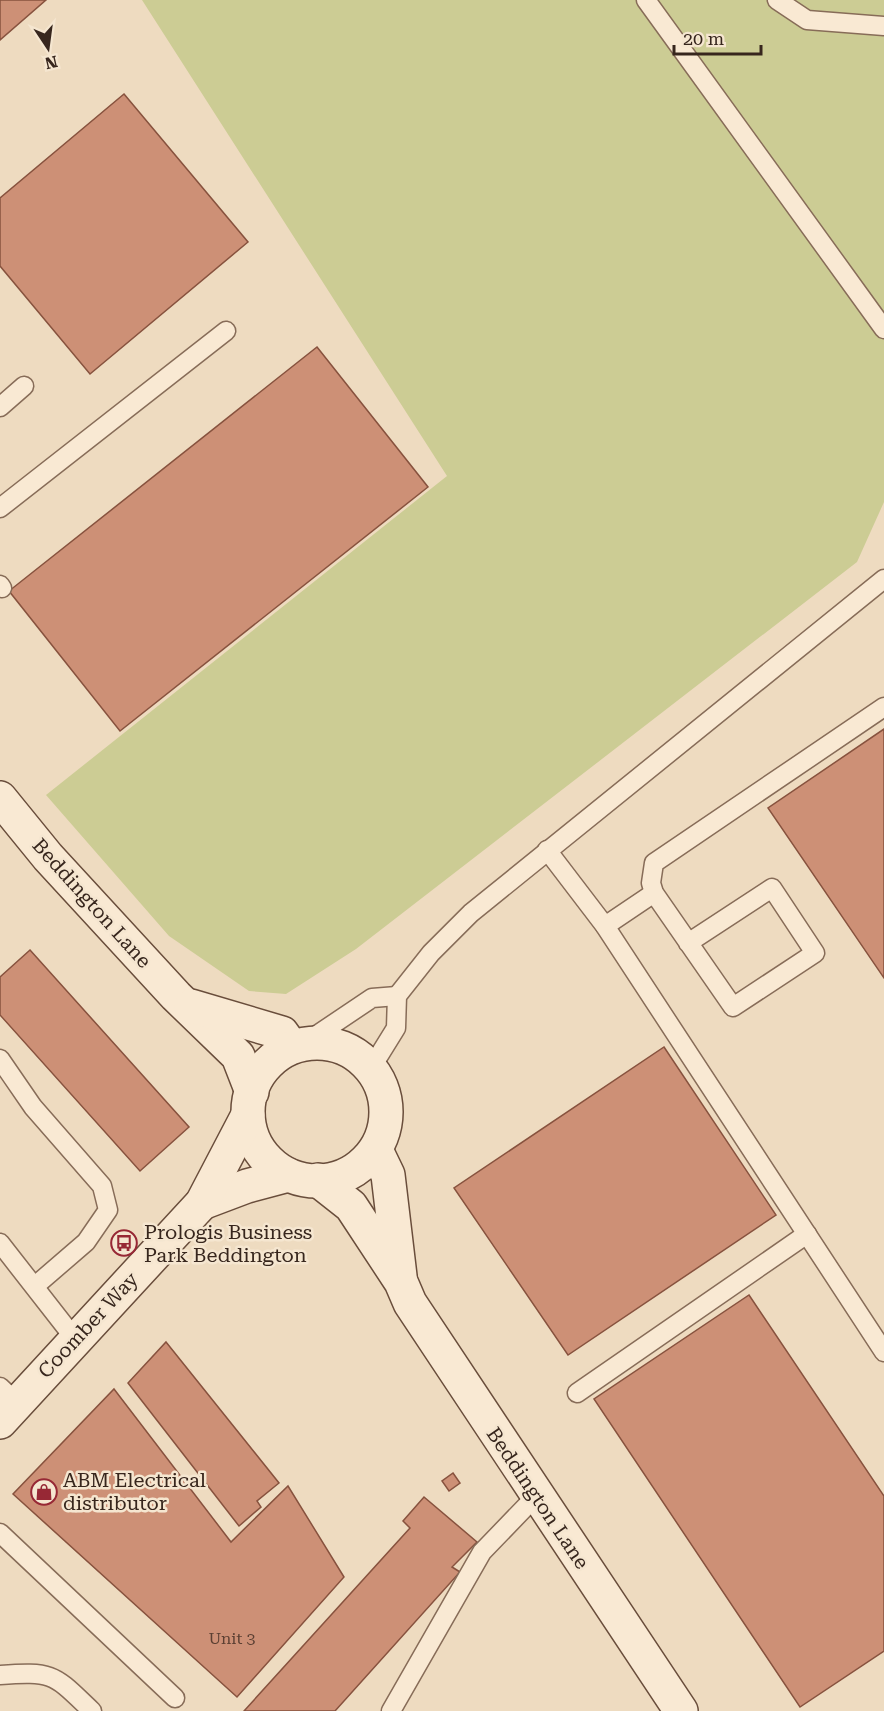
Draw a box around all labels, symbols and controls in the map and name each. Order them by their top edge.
north arrow [18,18,78,78]
scale bar [674,18,761,56]
text: 20 m [683,28,724,49]
text: N [43,51,59,73]
street label: Beddington Lane [28,833,156,973]
place label: Prologis Business Park Beddington [144,1220,312,1267]
bus stop icon: Prologis Business Park Beddington [109,1228,139,1258]
street label: Coomber Way [33,1267,143,1383]
street label: Beddington Lane [482,1422,594,1574]
place label: ABM Electrical distributor [63,1468,206,1515]
shop icon: ABM Electrical distributor [29,1477,59,1507]
house number: Unit 3 [209,1629,255,1648]

